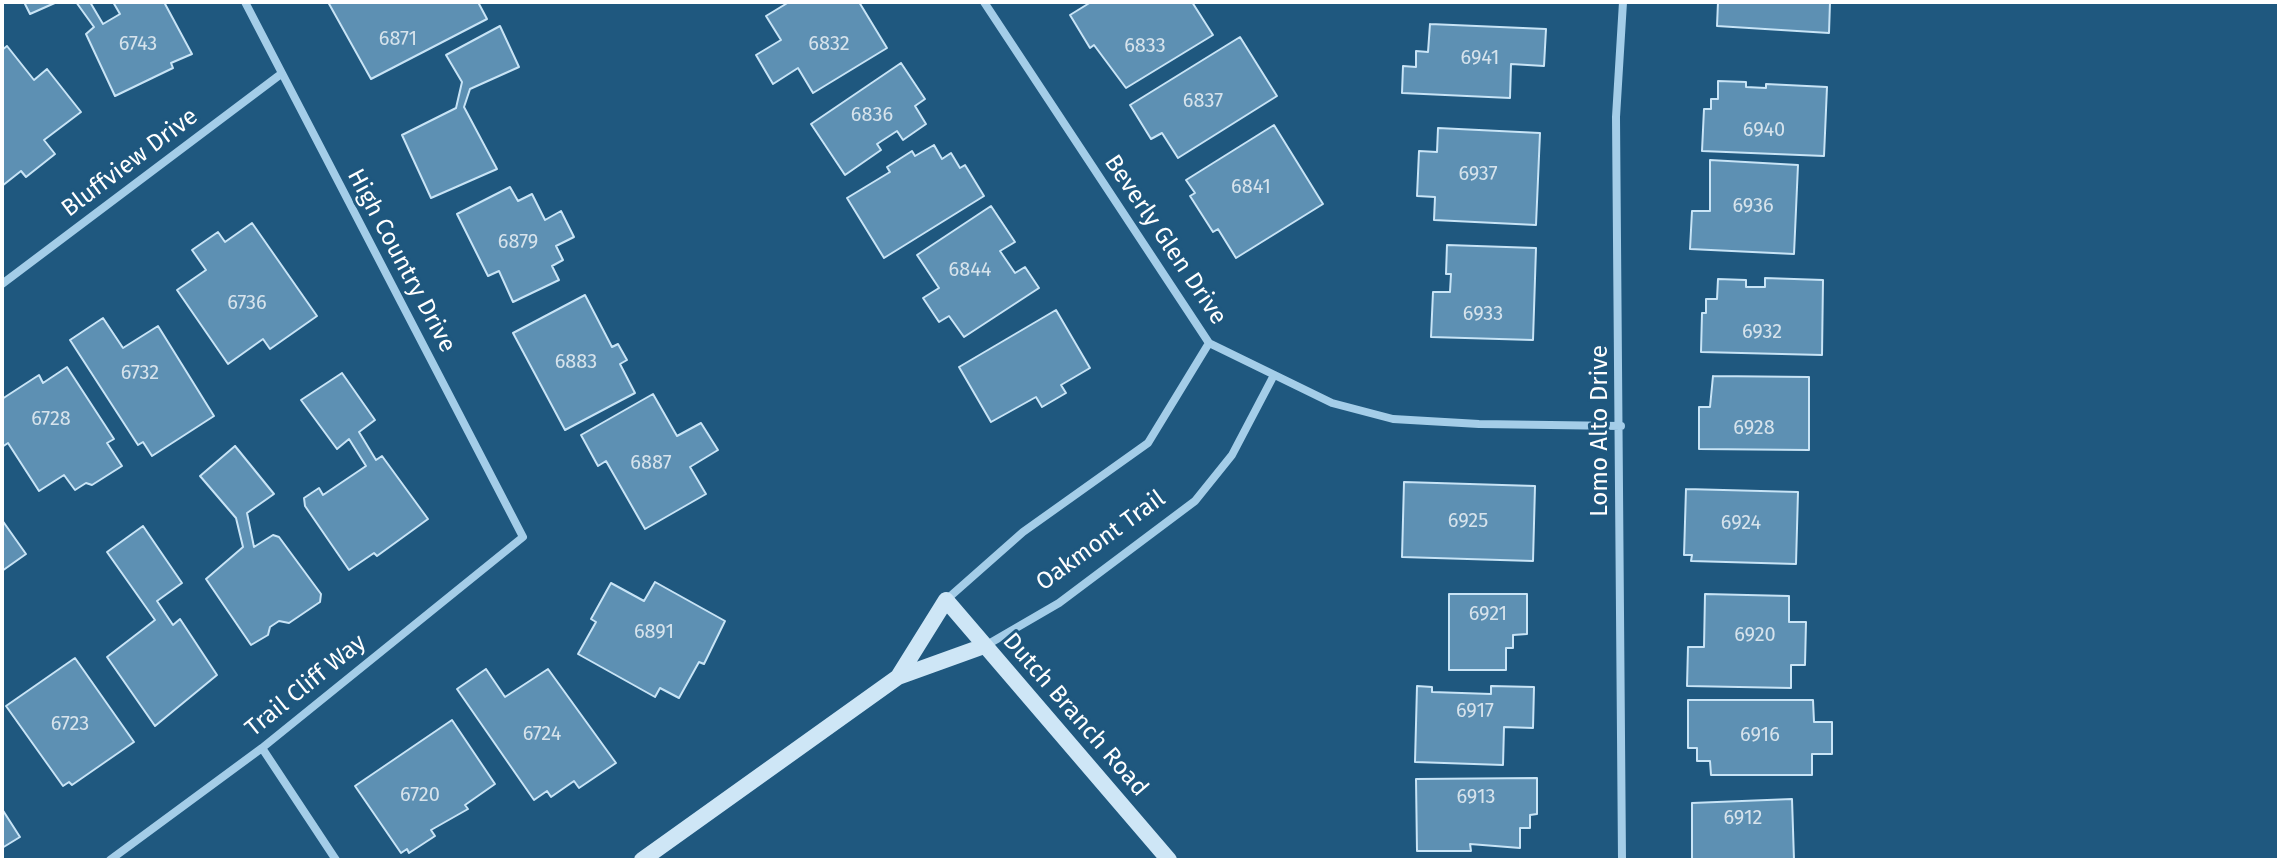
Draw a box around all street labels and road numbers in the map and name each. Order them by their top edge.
street label: Bluffview Drive [56,102,204,224]
street label: Beverly Glen Drive [1098,150,1232,330]
street label: High Country Drive [341,164,461,358]
street label: Lomo Alto Drive [1586,345,1614,517]
street label: Oakmont Trail [1031,485,1171,597]
street label: Dutch Branch Road [996,627,1154,803]
street label: Trail Cliff Way [240,629,372,743]

